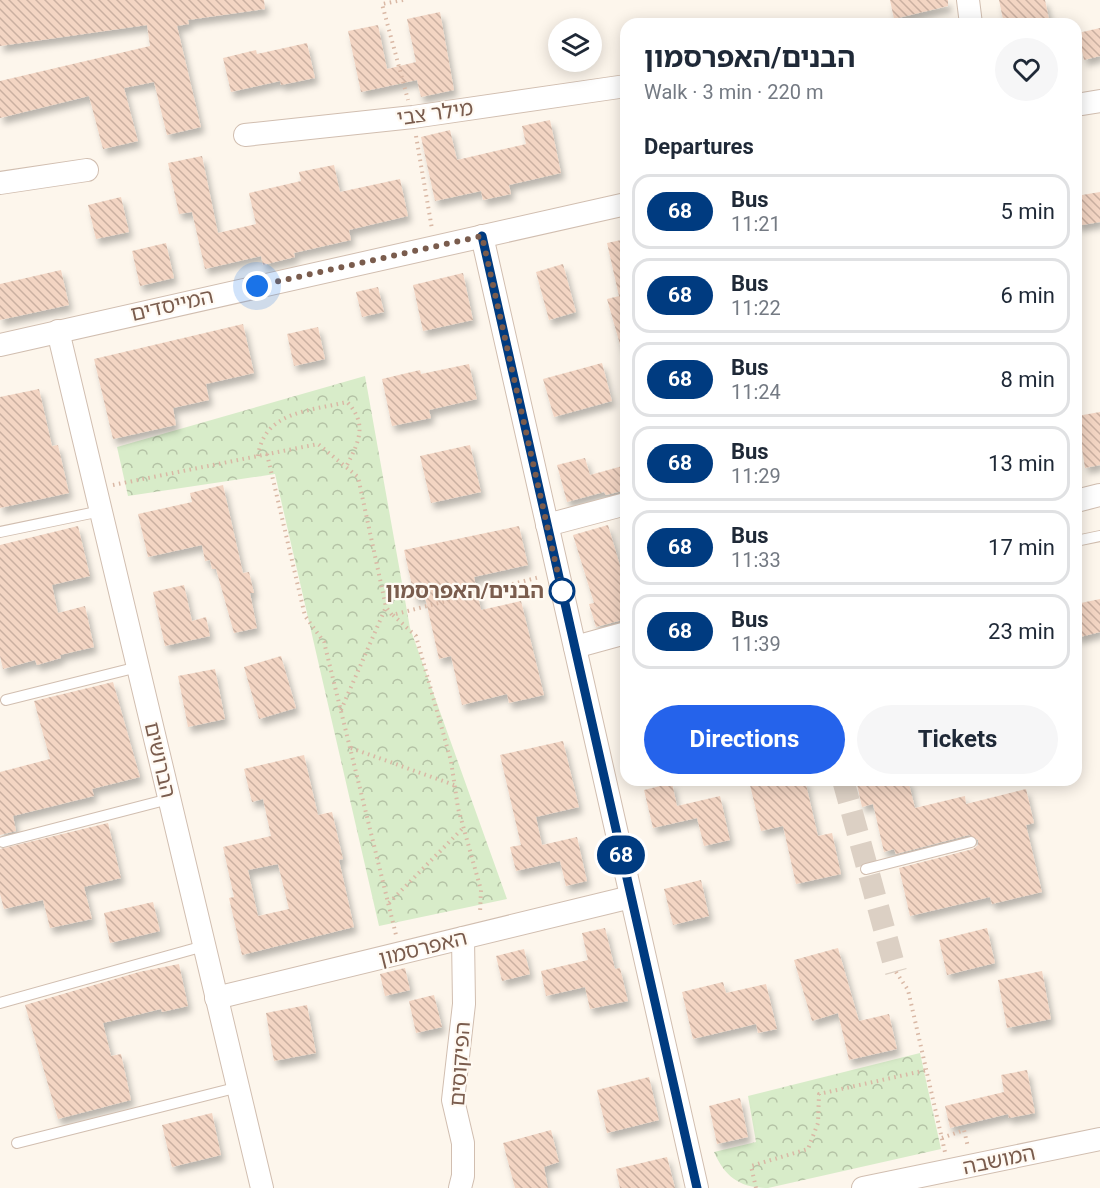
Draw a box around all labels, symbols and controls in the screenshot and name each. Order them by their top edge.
map controls [548,18,602,72]
button: layers [548,18,602,72]
button: heart [995,38,1058,101]
text: הבנים/האפרסמון [644,41,855,74]
text: Walk · 3 min · 220 m [644,80,823,104]
street label: מילר צבי [395,96,475,130]
text: Departures [644,134,754,159]
text: Bus [731,187,769,212]
text: 68 [668,199,692,223]
text: 5 min [1000,199,1055,224]
text: 11:21 [731,212,781,236]
your location [242,271,272,301]
text: Bus [731,271,769,296]
text: 68 [668,283,692,307]
text: 6 min [1000,283,1055,308]
street label: המייסדים [128,284,216,326]
text: 11:22 [731,296,781,320]
text: Bus [731,355,769,380]
text: 68 [668,367,692,391]
text: 8 min [1000,367,1055,392]
text: 11:24 [731,380,781,404]
text: Bus [731,439,769,464]
text: 68 [668,451,692,475]
text: 13 min [988,451,1055,476]
text: 11:29 [731,464,781,488]
text: Bus [731,523,769,548]
text: 68 [668,535,692,559]
text: 17 min [988,535,1055,560]
text: 11:33 [731,548,781,572]
marker: הבנים/האפרסמון [549,578,575,604]
place label: הבנים/האפרסמון [385,579,544,603]
text: Bus [731,607,769,632]
text: 68 [668,619,692,643]
text: 23 min [988,619,1055,644]
text: 11:39 [731,632,781,656]
button: Directions [644,705,845,774]
button: Tickets [857,705,1058,774]
street label: הברושים [140,720,180,800]
line badge: 68 [594,836,648,874]
text: 68 [609,843,633,867]
street label: האפרסמון [376,925,470,971]
street label: הפיקוסים [445,1021,475,1107]
street label: המושבה [961,1141,1037,1179]

